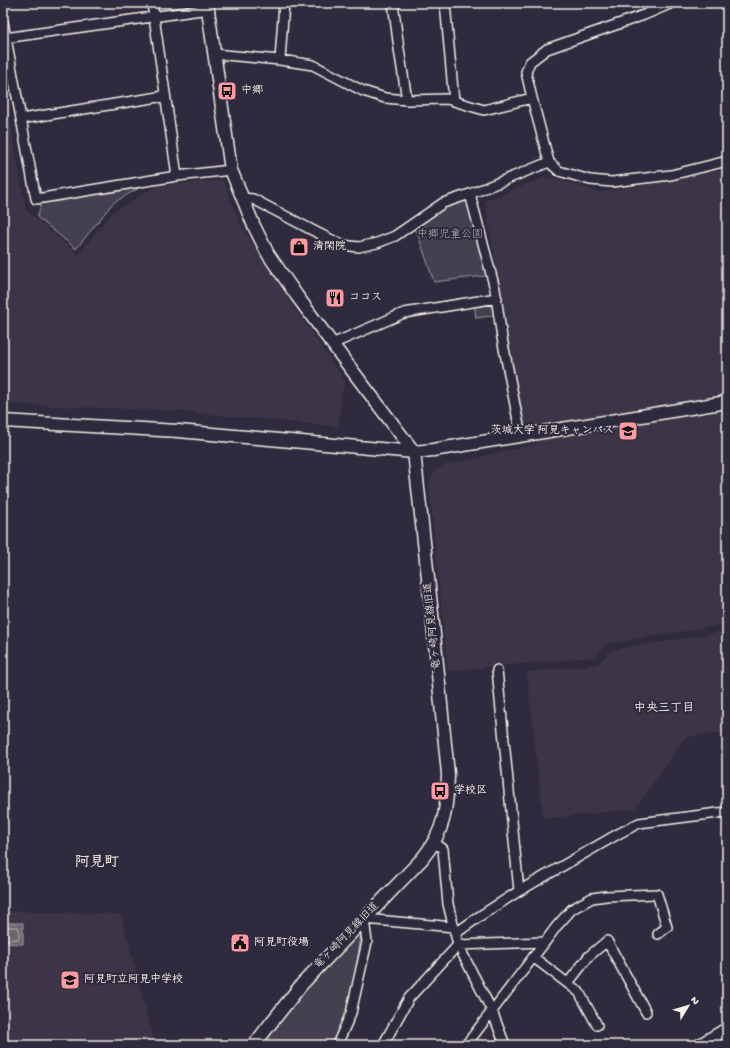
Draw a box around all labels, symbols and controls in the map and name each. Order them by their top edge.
bus stop icon: 中郷 [216,80,238,102]
place label: 中郷 [241,84,263,97]
park label: 中郷児童公園 [417,228,483,241]
shop icon: 清閑院 [288,236,310,258]
place label: 清閑院 [313,240,346,253]
restaurant icon: ココス [324,287,346,309]
place label: ココス [349,292,382,304]
school or university icon: 茨城大学 阿見キャンパス [617,420,639,442]
place label: 茨城大学 阿見キャンパス [491,424,614,437]
street label: 竜ヶ崎阿見線旧道 [421,582,444,670]
district label: 中央三丁目 [634,701,694,716]
bus stop icon: 学校区 [429,780,451,802]
place label: 学校区 [454,784,487,797]
district label: 阿見町 [74,854,120,872]
street label: 竜ヶ崎阿見線旧道 [311,899,382,972]
public building icon: 阿見町役場 [229,932,251,954]
place label: 阿見町役場 [254,936,309,949]
school or university icon: 阿見町立阿見中学校 [59,969,81,991]
place label: 阿見町立阿見中学校 [84,973,183,986]
north arrow [668,986,708,1026]
text: N [687,995,701,1008]

